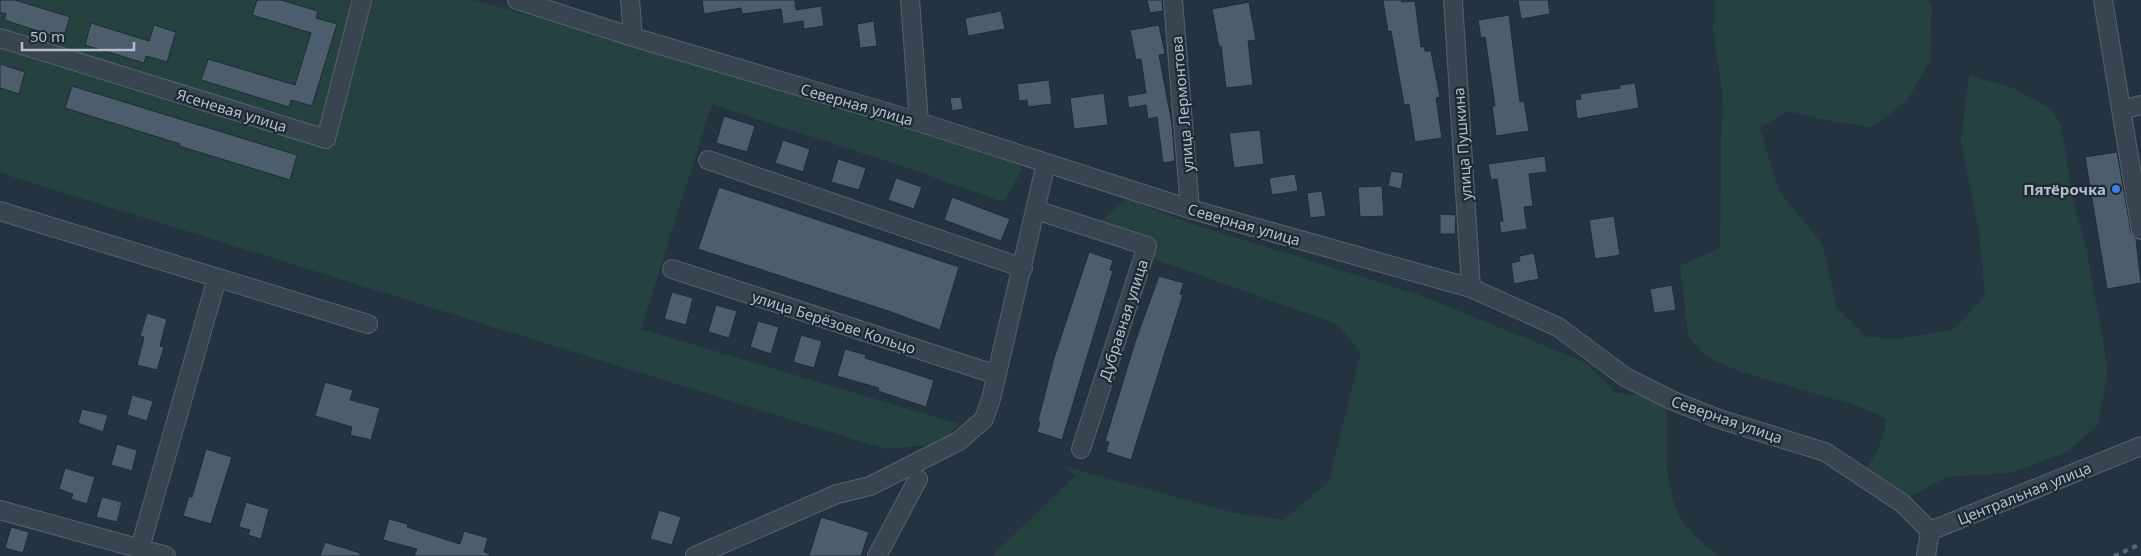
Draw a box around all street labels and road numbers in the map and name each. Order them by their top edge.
street label: улица Лермонтова [1166,35,1198,173]
street label: Северная улица [798,78,916,130]
street label: Ясеневая улица [174,84,290,136]
street label: улица Пушкина [1448,87,1476,201]
street label: Северная улица [1185,198,1303,250]
street label: Дубравная улица [1094,257,1152,383]
street label: улица Берёзове Кольцо [749,286,919,358]
street label: Северная улица [1669,391,1785,447]
street label: Центральная улица [1954,457,2094,529]

